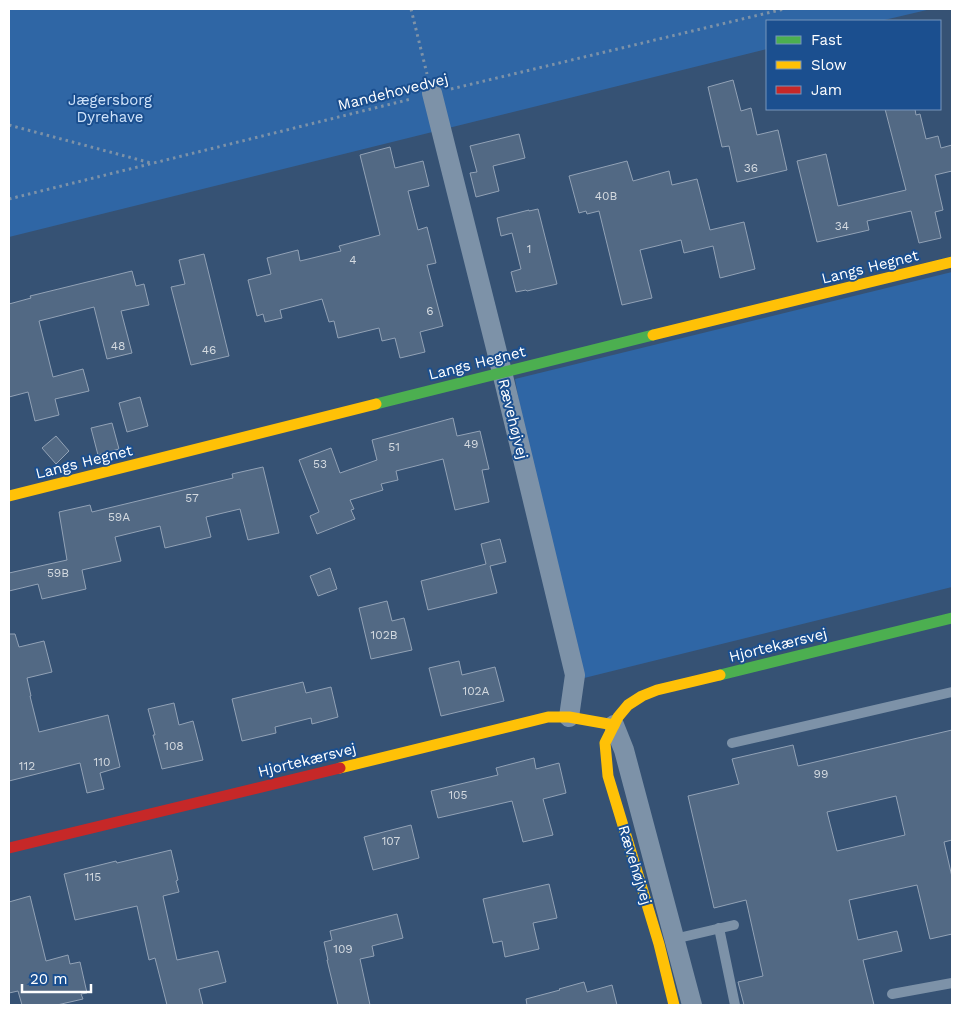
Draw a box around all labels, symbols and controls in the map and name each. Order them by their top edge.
legend [766,20,941,110]
text: Fast [811,31,843,49]
text: Slow [811,56,847,74]
street label: Mandehovedvej [336,70,450,114]
text: Jam [811,81,842,99]
park label: Jægersborg Dyrehave [68,91,152,126]
house number: 36 [744,161,758,175]
house number: 40B [595,189,617,203]
house number: 34 [835,219,849,233]
house number: 1 [527,242,531,256]
street label: Langs Hegnet [820,246,921,288]
house number: 4 [349,253,357,267]
house number: 6 [426,304,434,318]
house number: 48 [111,339,125,353]
street label: Langs Hegnet [427,342,528,384]
house number: 46 [202,343,216,357]
street label: Rævehøjvej [494,377,532,461]
house number: 49 [464,437,478,451]
house number: 51 [388,440,400,454]
street label: Langs Hegnet [34,441,135,483]
house number: 53 [313,457,327,471]
house number: 57 [185,491,199,505]
house number: 59A [108,510,130,524]
house number: 59B [47,566,69,580]
street label: Hjortekærsvej [727,624,829,666]
house number: 102B [371,628,398,642]
house number: 102A [462,684,490,698]
house number: 108 [164,739,184,753]
street label: Hjortekærsvej [256,739,358,781]
house number: 110 [94,755,110,769]
house number: 112 [19,759,35,773]
house number: 99 [814,767,828,781]
house number: 105 [448,788,468,802]
street label: Rævehøjvej [614,823,656,907]
house number: 107 [382,834,401,848]
house number: 115 [85,870,101,884]
house number: 109 [333,942,353,956]
scale bar [22,962,91,994]
text: 20 m [30,970,68,988]

